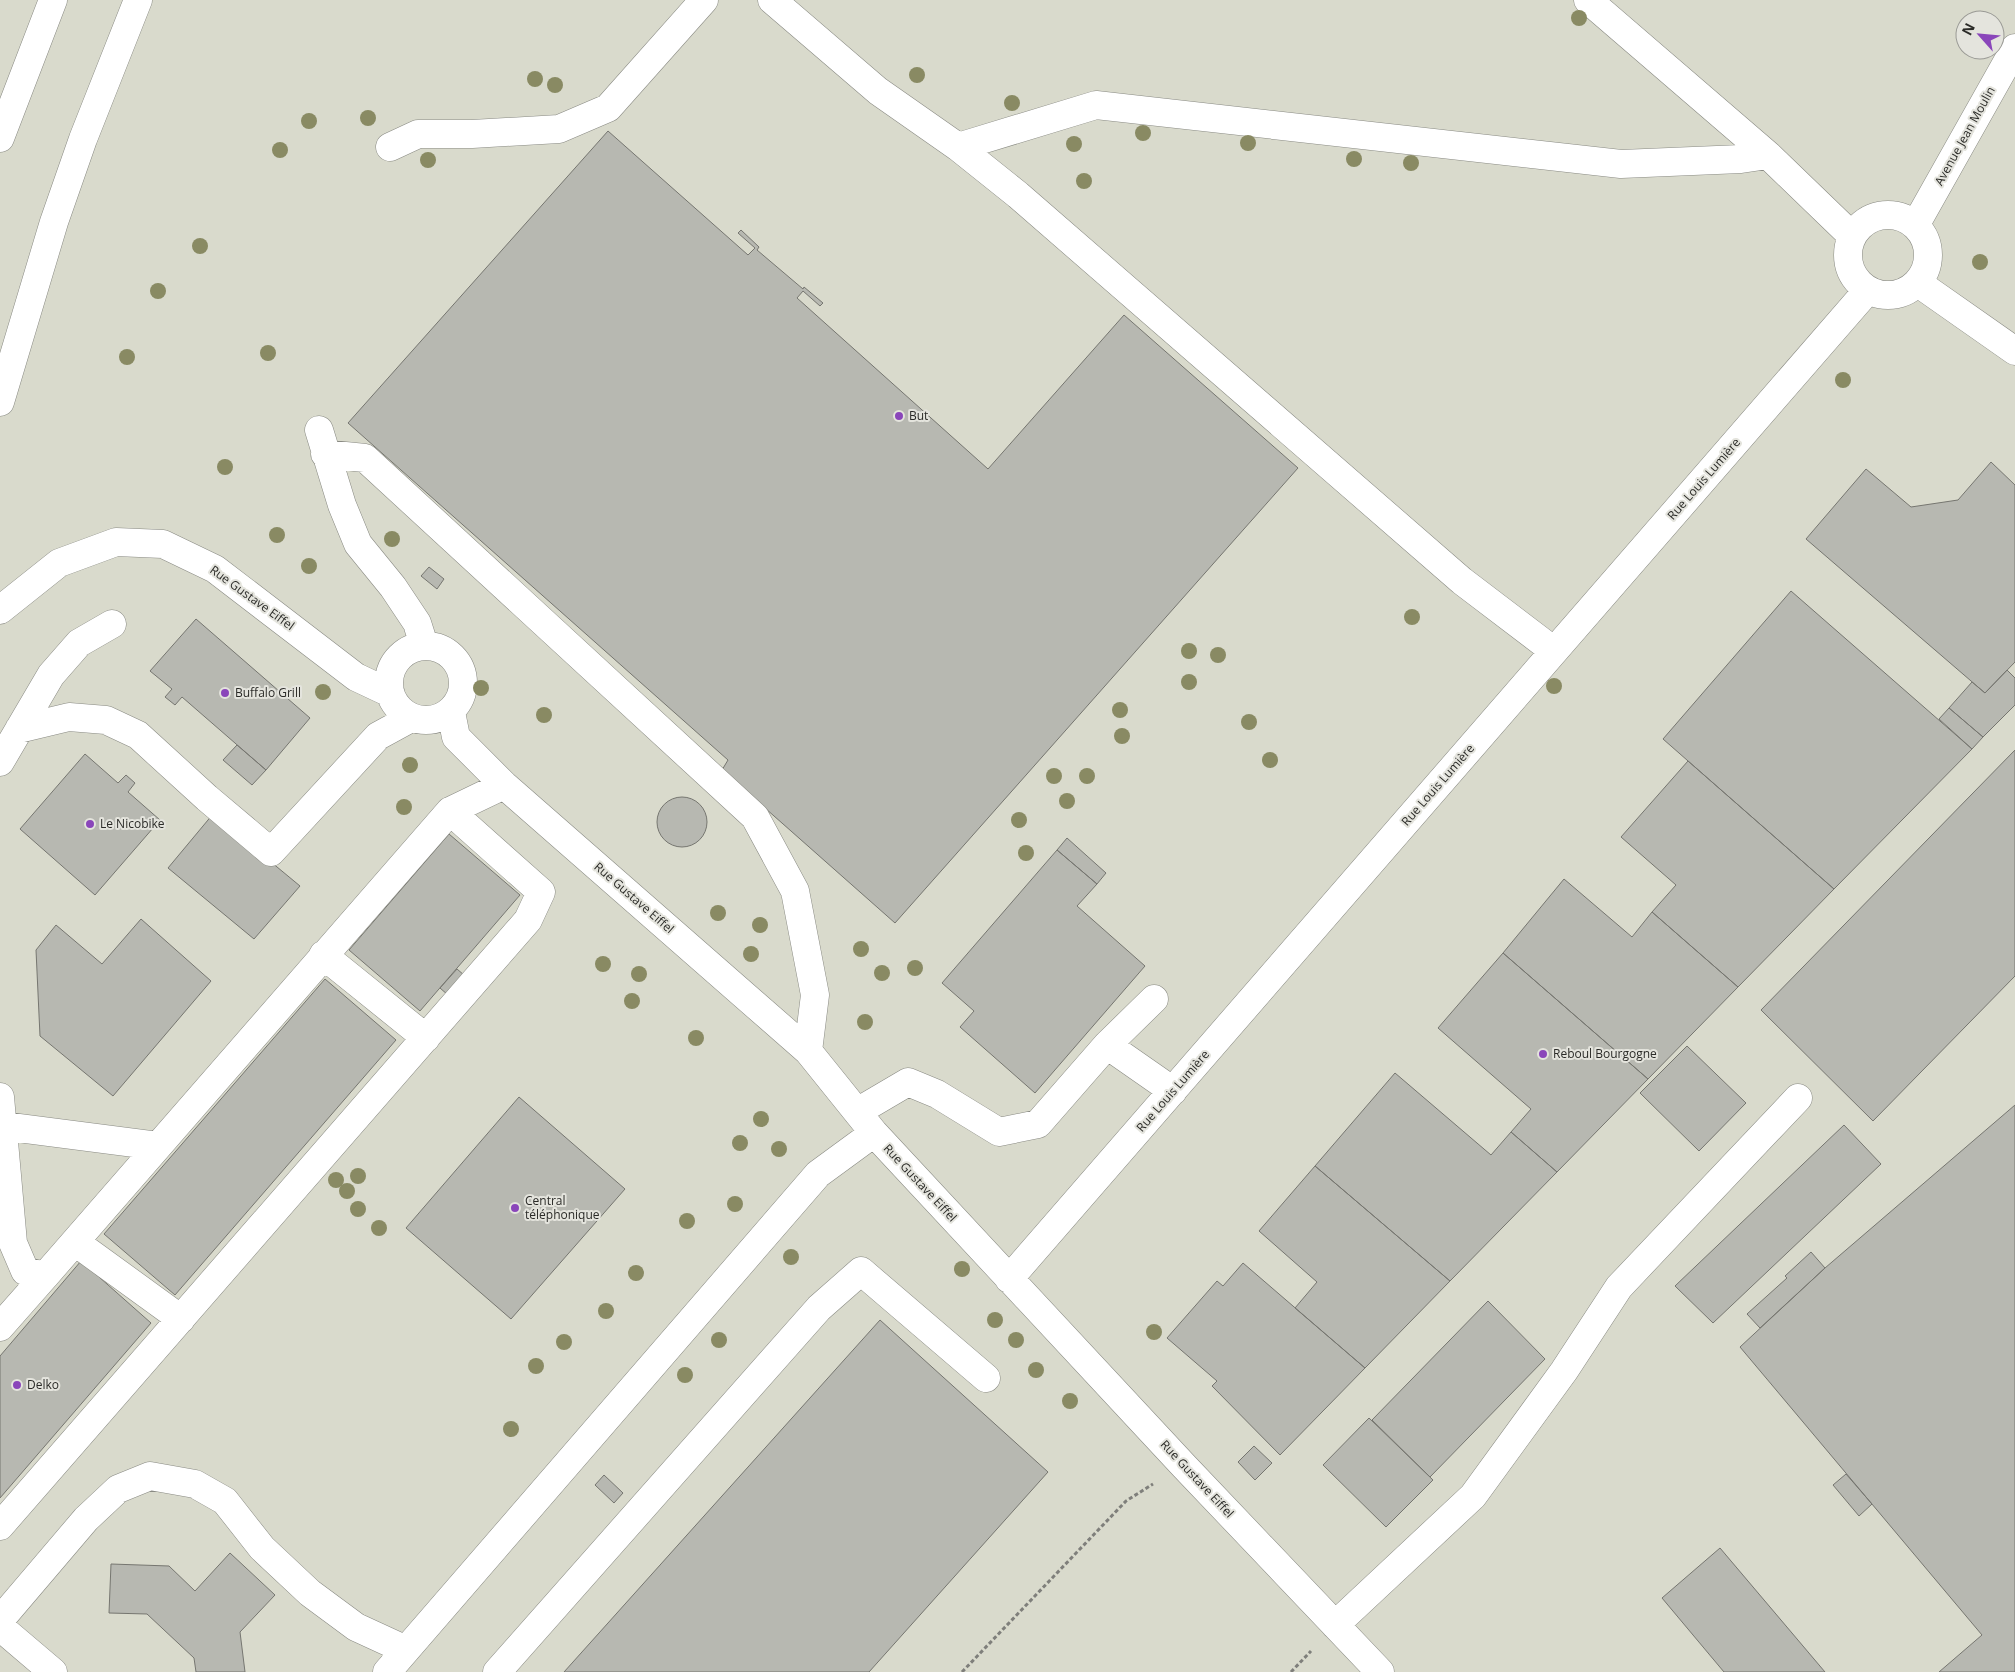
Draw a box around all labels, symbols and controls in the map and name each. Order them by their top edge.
north arrow [1955,10,2005,60]
text: N [1957,19,1979,38]
street label: Avenue Jean Moulin [1930,83,1999,188]
place label: But [909,407,928,424]
marker: But [893,410,905,422]
street label: Rue Louis Lumière [1663,434,1744,523]
street label: Rue Gustave Eiffel [207,561,298,634]
place label: Buffalo Grill [235,684,301,701]
marker: Buffalo Grill [219,687,231,699]
street label: Rue Louis Lumière [1397,740,1478,829]
place label: Le Nicobike [100,815,165,832]
marker: Le Nicobike [84,818,96,830]
street label: Rue Gustave Eiffel [591,858,678,937]
place label: Reboul Bourgogne [1553,1045,1657,1062]
street label: Rue Louis Lumière [1132,1046,1213,1135]
marker: Reboul Bourgogne [1537,1048,1549,1060]
street label: Rue Gustave Eiffel [880,1140,961,1225]
place label: Central téléphonique [525,1192,600,1223]
marker: Central téléphonique [509,1202,521,1214]
place label: Delko [27,1376,59,1393]
marker: Delko [11,1379,23,1391]
street label: Rue Gustave Eiffel [1157,1436,1238,1521]

